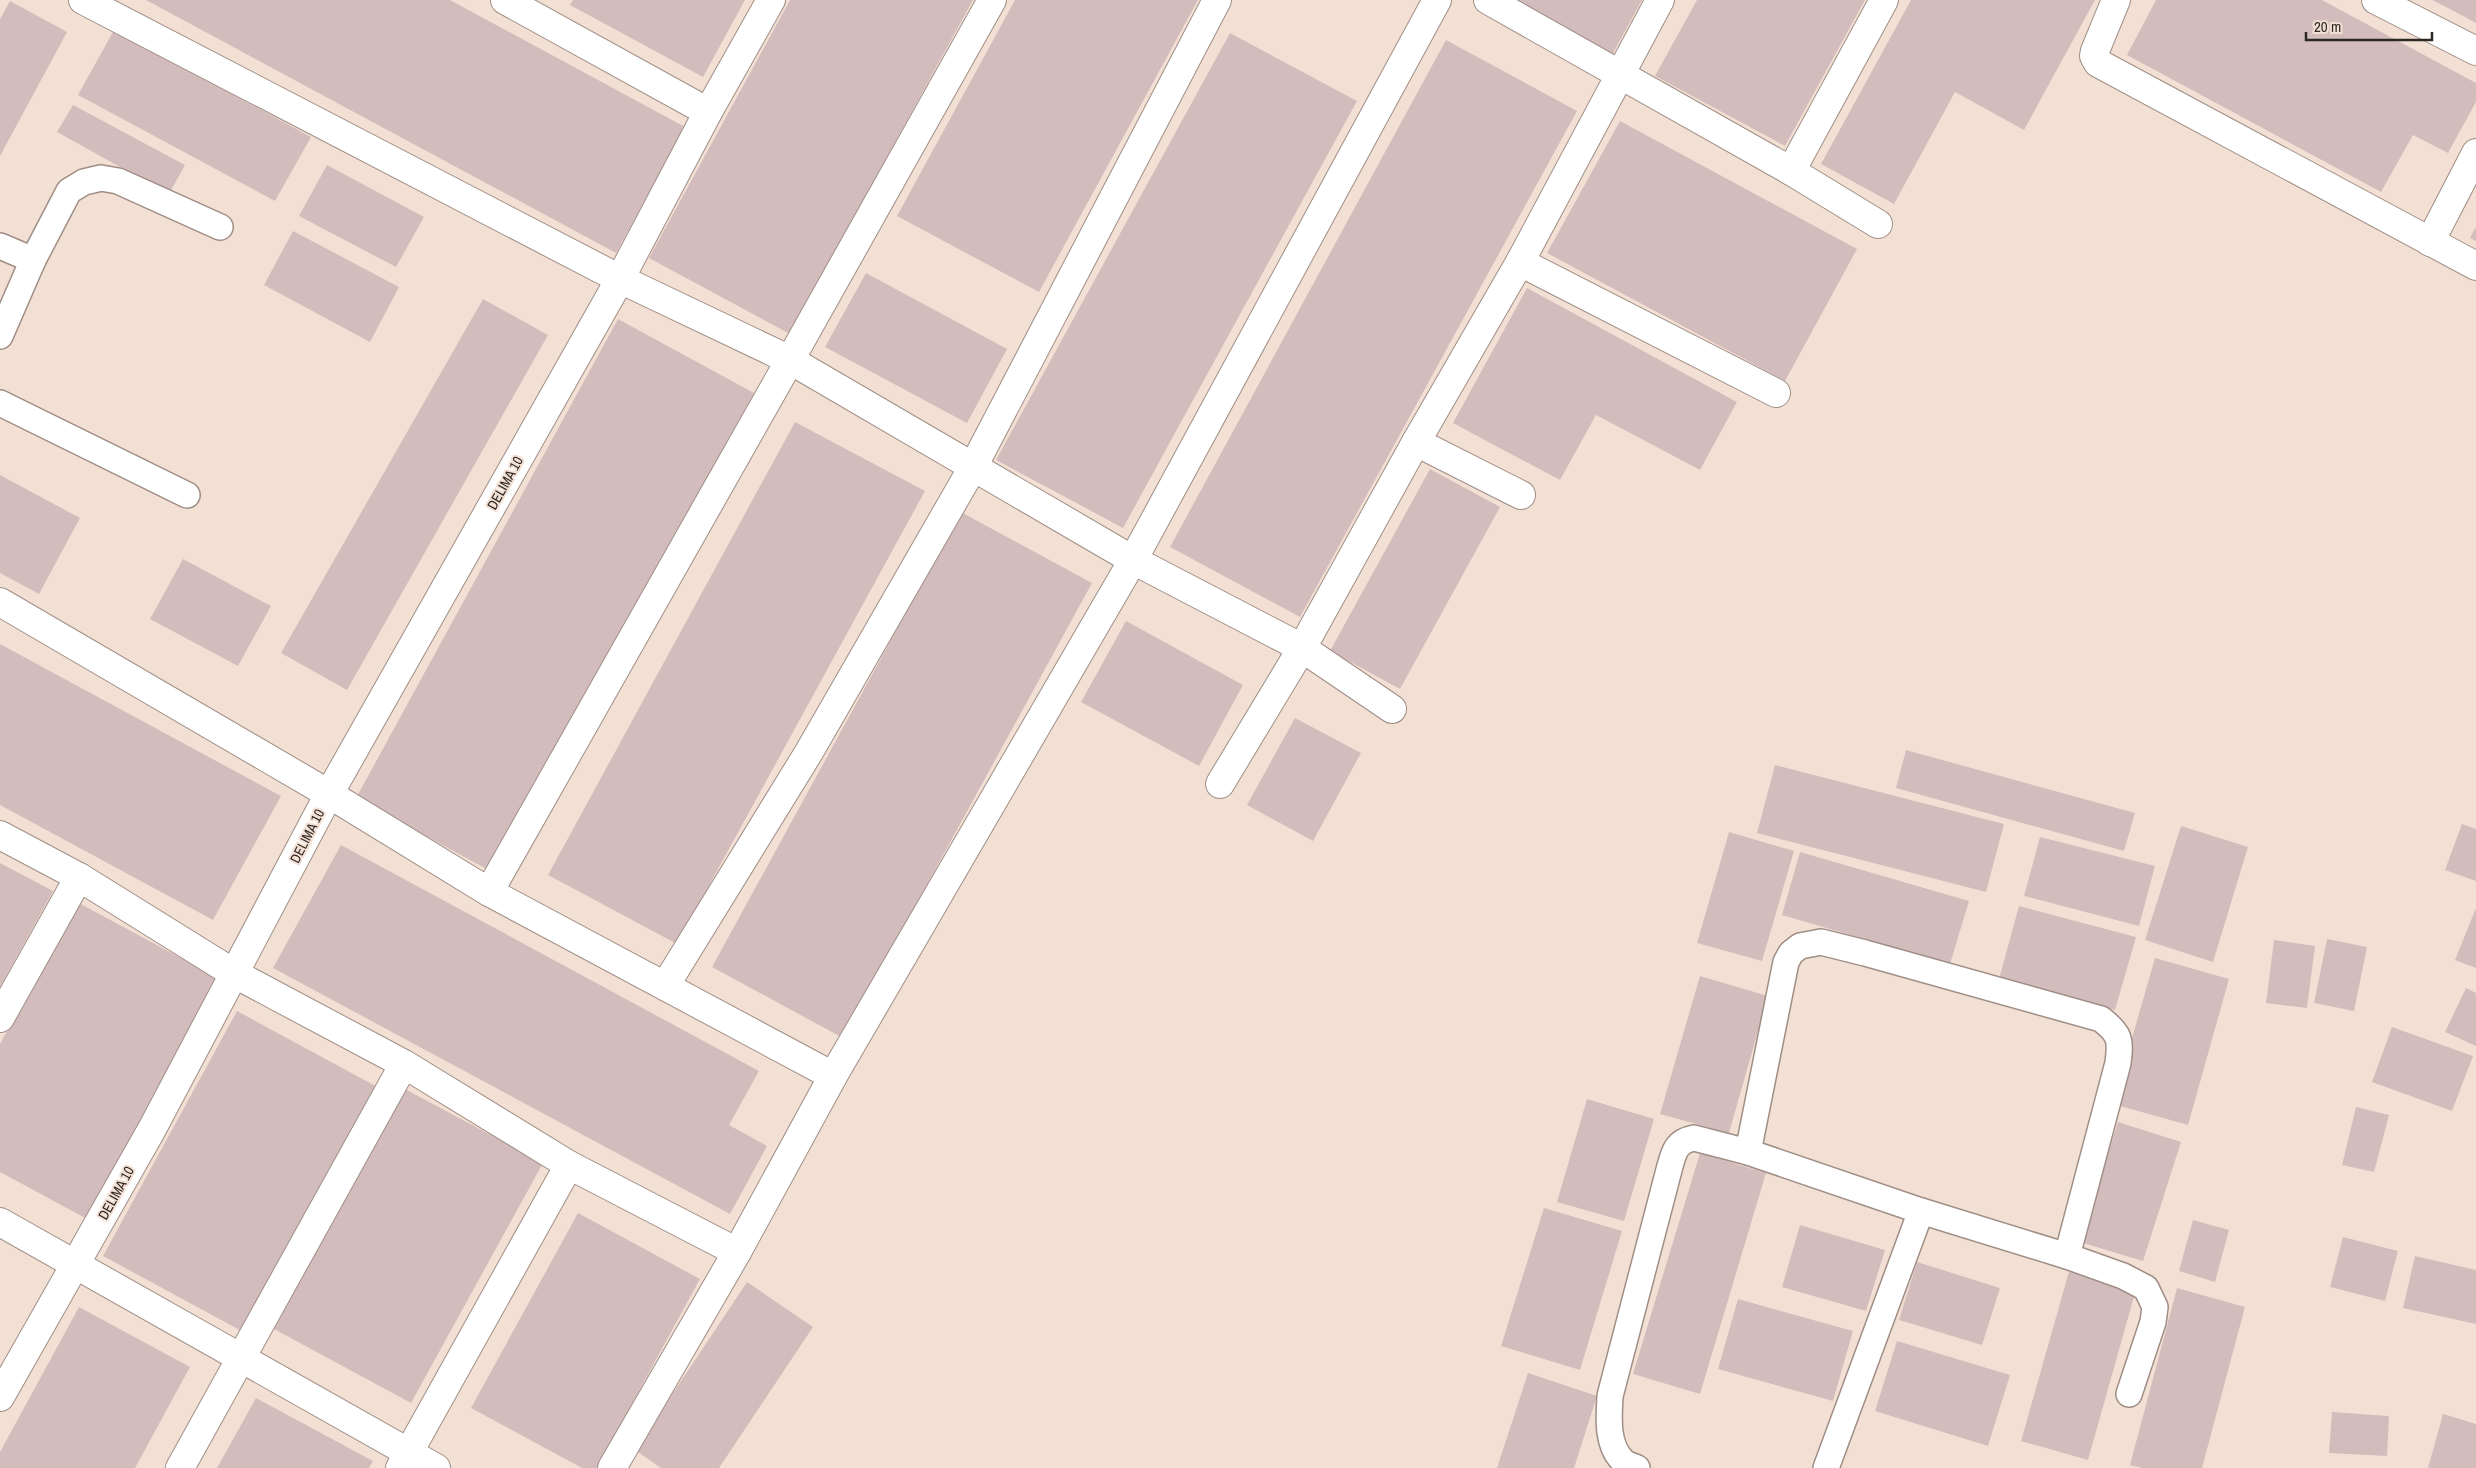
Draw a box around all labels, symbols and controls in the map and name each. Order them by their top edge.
scale bar [2306,10,2432,42]
text: 20 m [2314,16,2341,37]
street label: DELIMA 10 [483,453,527,513]
street label: DELIMA 10 [286,806,328,866]
street label: DELIMA 10 [94,1163,138,1223]

